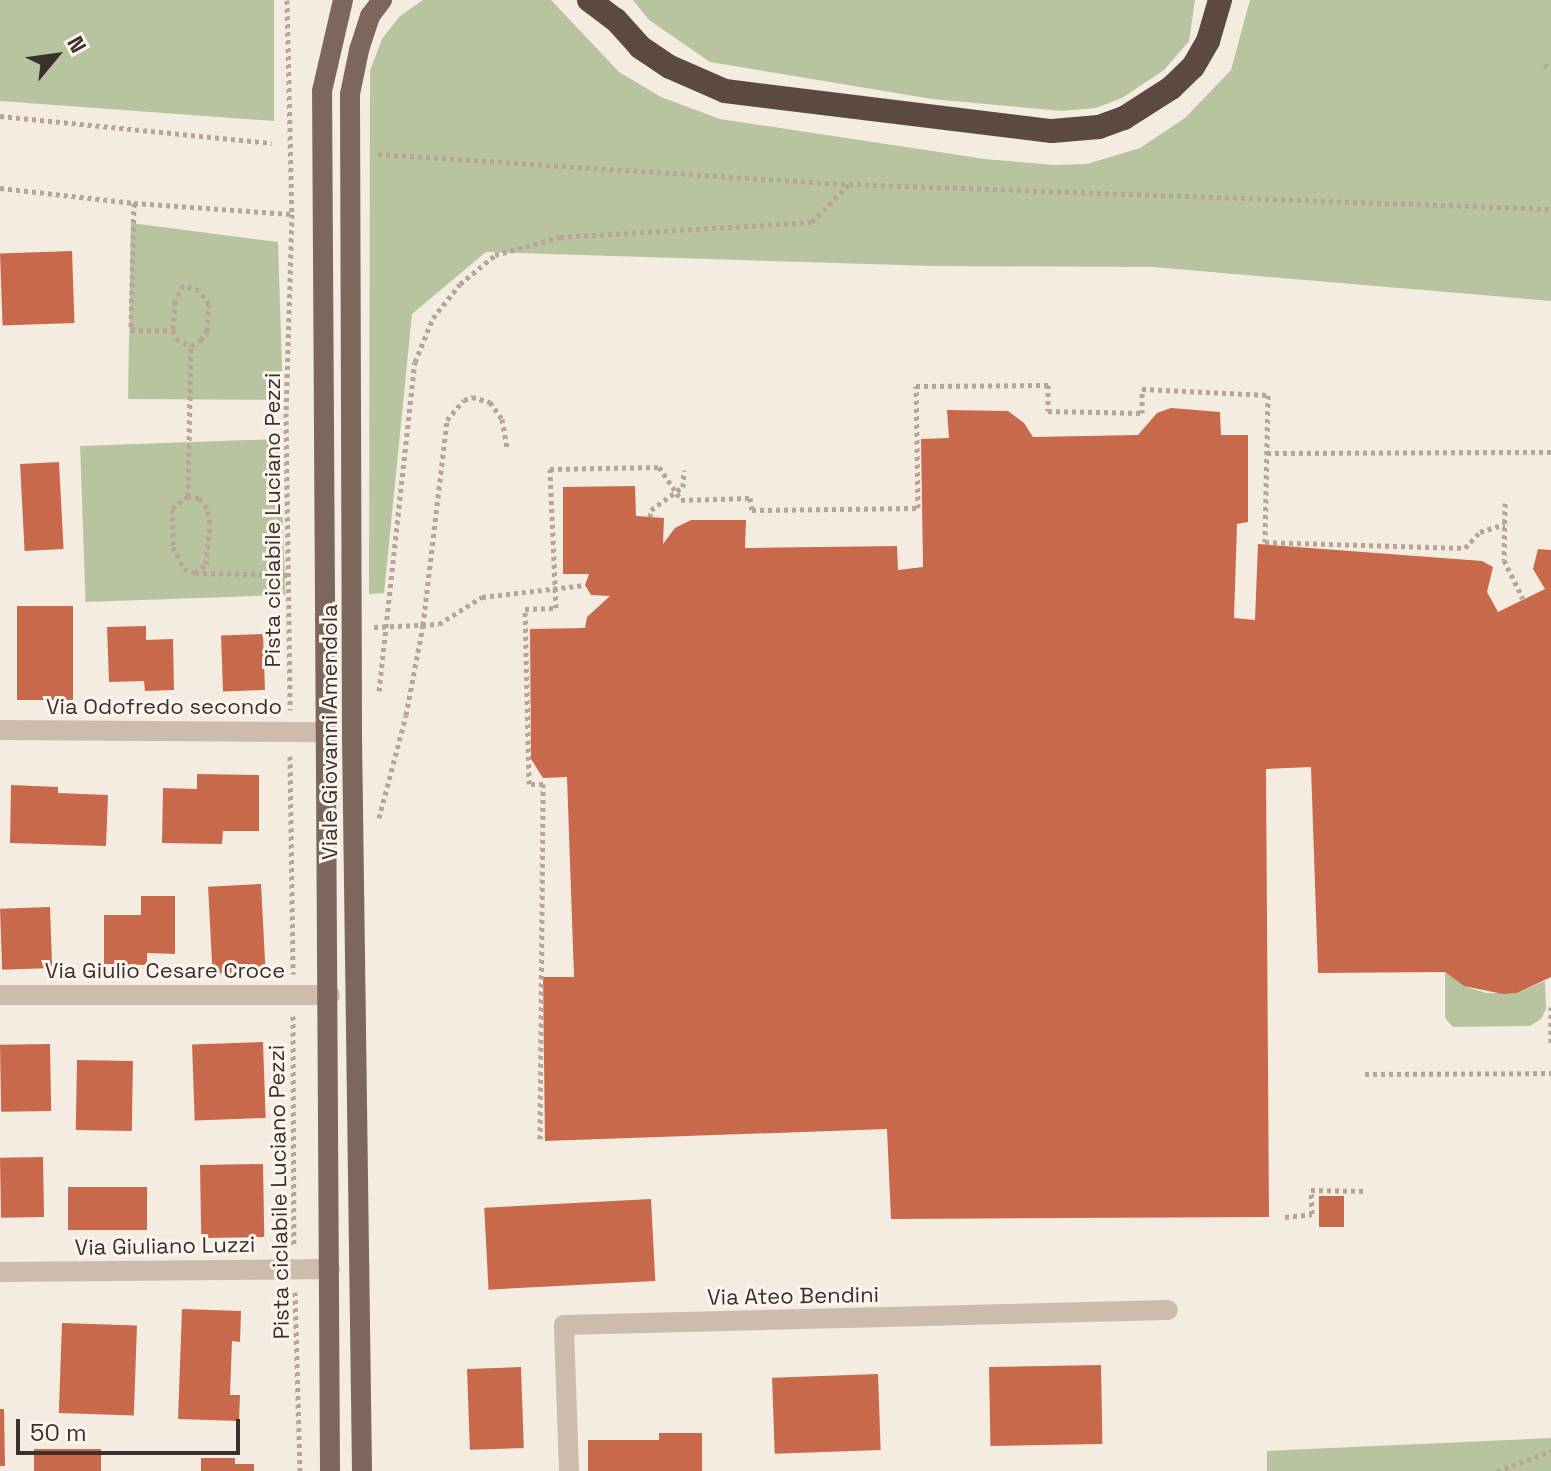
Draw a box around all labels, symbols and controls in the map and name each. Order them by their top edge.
north arrow [16,16,96,96]
text: N [61,31,93,58]
street label: Pista ciclabile Luciano Pezzi [260,373,286,667]
street label: Viale Giovanni Amendola [317,604,343,860]
street label: Via Odofredo secondo [46,694,282,720]
street label: Via Giulio Cesare Croce [45,958,285,984]
street label: Pista ciclabile Luciano Pezzi [263,1044,295,1340]
street label: Via Giuliano Luzzi [75,1231,255,1261]
street label: Via Ateo Bendini [707,1281,879,1311]
scale bar [20,1403,244,1453]
text: 50 m [30,1417,87,1448]

